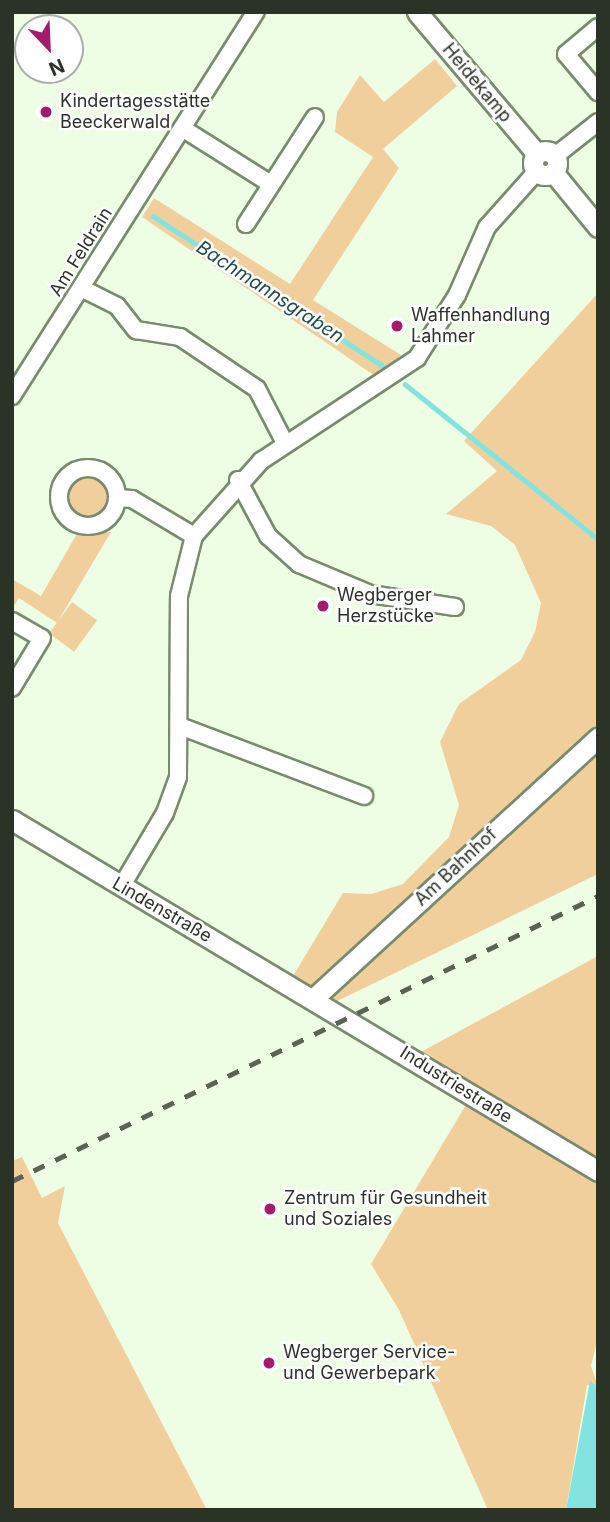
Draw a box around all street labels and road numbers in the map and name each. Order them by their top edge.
street label: Heidekamp [438,39,516,127]
street label: Am Feldrain [45,203,117,301]
street label: Am Bahnhof [410,823,502,911]
street label: Lindenstraße [108,873,216,947]
street label: Industriestraße [396,1042,516,1128]

